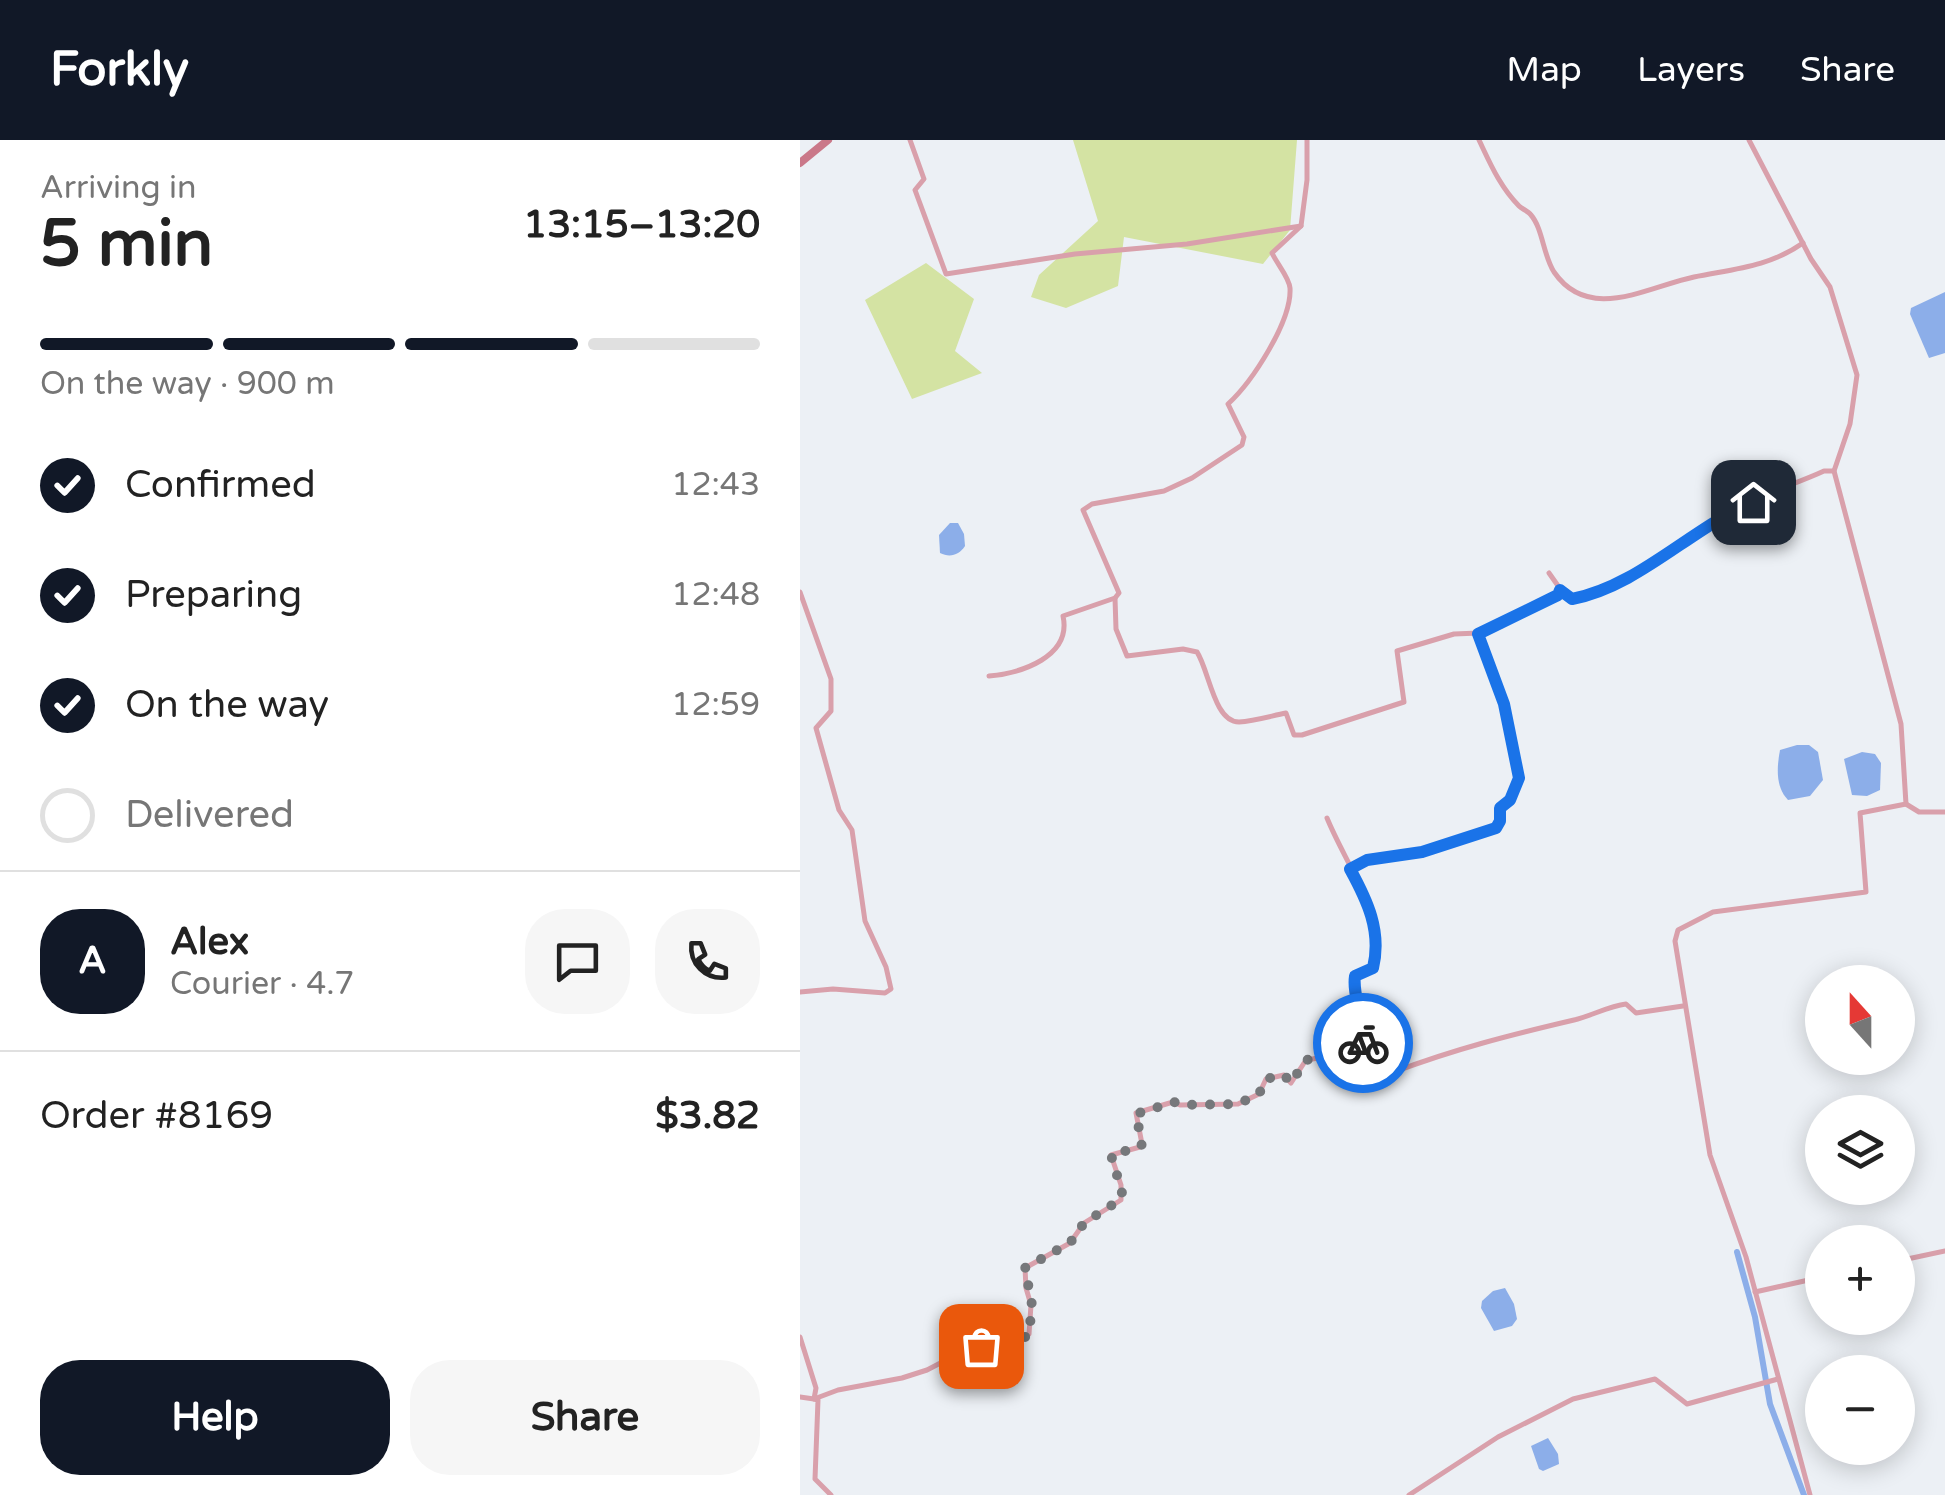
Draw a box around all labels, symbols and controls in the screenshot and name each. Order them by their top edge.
text: Forkly [50,41,189,99]
text: Map [1506,49,1582,91]
text: Layers [1637,49,1745,91]
text: Share [1800,49,1895,91]
text: Arriving in [40,169,197,207]
text: 13:15–13:20 [523,202,760,248]
text: 5 min [40,205,213,284]
text: On the way · 900 m [40,365,335,403]
icon: check [40,458,95,513]
pin [1711,460,1796,545]
text: Confirmed [125,462,316,508]
text: 12:43 [671,466,760,504]
icon: home [1726,475,1781,530]
icon: check [40,568,95,623]
text: Preparing [125,572,302,618]
text: 12:48 [671,576,760,614]
icon: check [40,678,95,733]
text: On the way [125,682,329,728]
text: 12:59 [671,686,760,724]
text: Delivered [125,792,294,838]
button: chat [525,909,630,1014]
button: phone [655,909,760,1014]
text: Alex [170,919,249,965]
text: A [78,938,107,984]
text: Courier · 4.7 [170,965,354,1003]
north arrow [1805,965,1915,1075]
map controls [1805,965,1915,1465]
courier [1313,993,1413,1093]
icon: bike [1336,1016,1391,1071]
text: Order #8169 [40,1093,273,1139]
text: $3.82 [655,1093,760,1139]
button: layers [1805,1095,1915,1205]
button: + [1805,1225,1915,1335]
pin [939,1304,1024,1389]
icon: bag [954,1319,1009,1374]
button: − [1805,1355,1915,1465]
button: Help [40,1360,390,1475]
button: Share [410,1360,760,1475]

